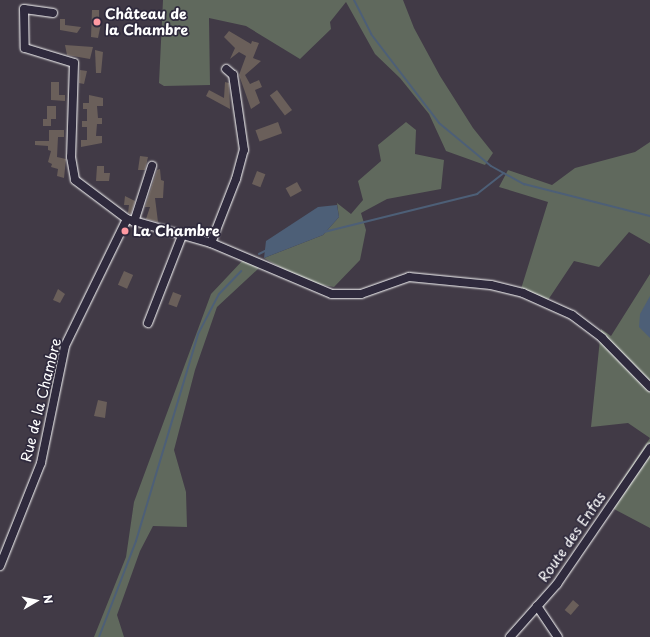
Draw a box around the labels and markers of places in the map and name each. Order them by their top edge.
place label: Château de la Chambre [105,6,188,38]
marker: Château de la Chambre [92,17,102,27]
place label: La Chambre [133,223,220,239]
marker: La Chambre [120,226,130,236]

